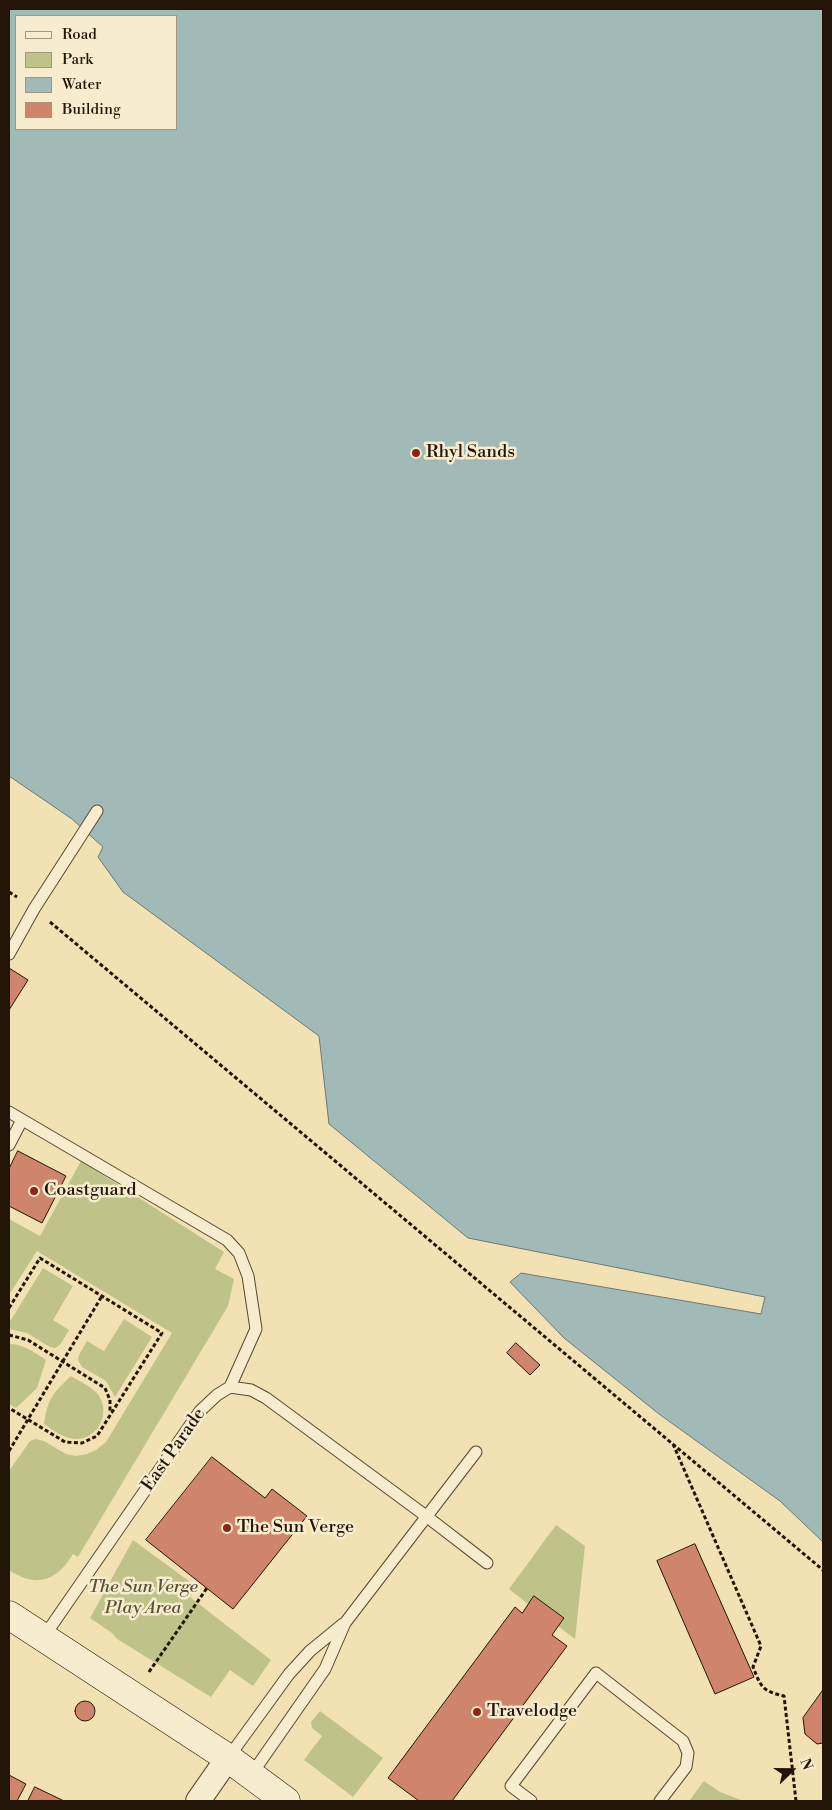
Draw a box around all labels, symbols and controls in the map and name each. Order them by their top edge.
legend [15,15,178,130]
text: Road [62,25,97,44]
text: Park [62,50,93,69]
text: Water [62,75,101,94]
text: Building [62,100,121,119]
place label: Rhyl Sands [426,442,515,464]
marker: Rhyl Sands [410,447,422,459]
place label: Coastguard [44,1180,137,1202]
marker: Coastguard [28,1185,40,1197]
street label: East Parade [138,1404,210,1496]
place label: The Sun Verge [237,1517,354,1539]
marker: The Sun Verge [221,1522,233,1534]
park label: The Sun Verge Play Area [88,1577,198,1620]
place label: Travelodge [487,1701,577,1723]
marker: Travelodge [471,1706,483,1718]
north arrow [767,1745,817,1795]
text: N [795,1756,816,1773]

